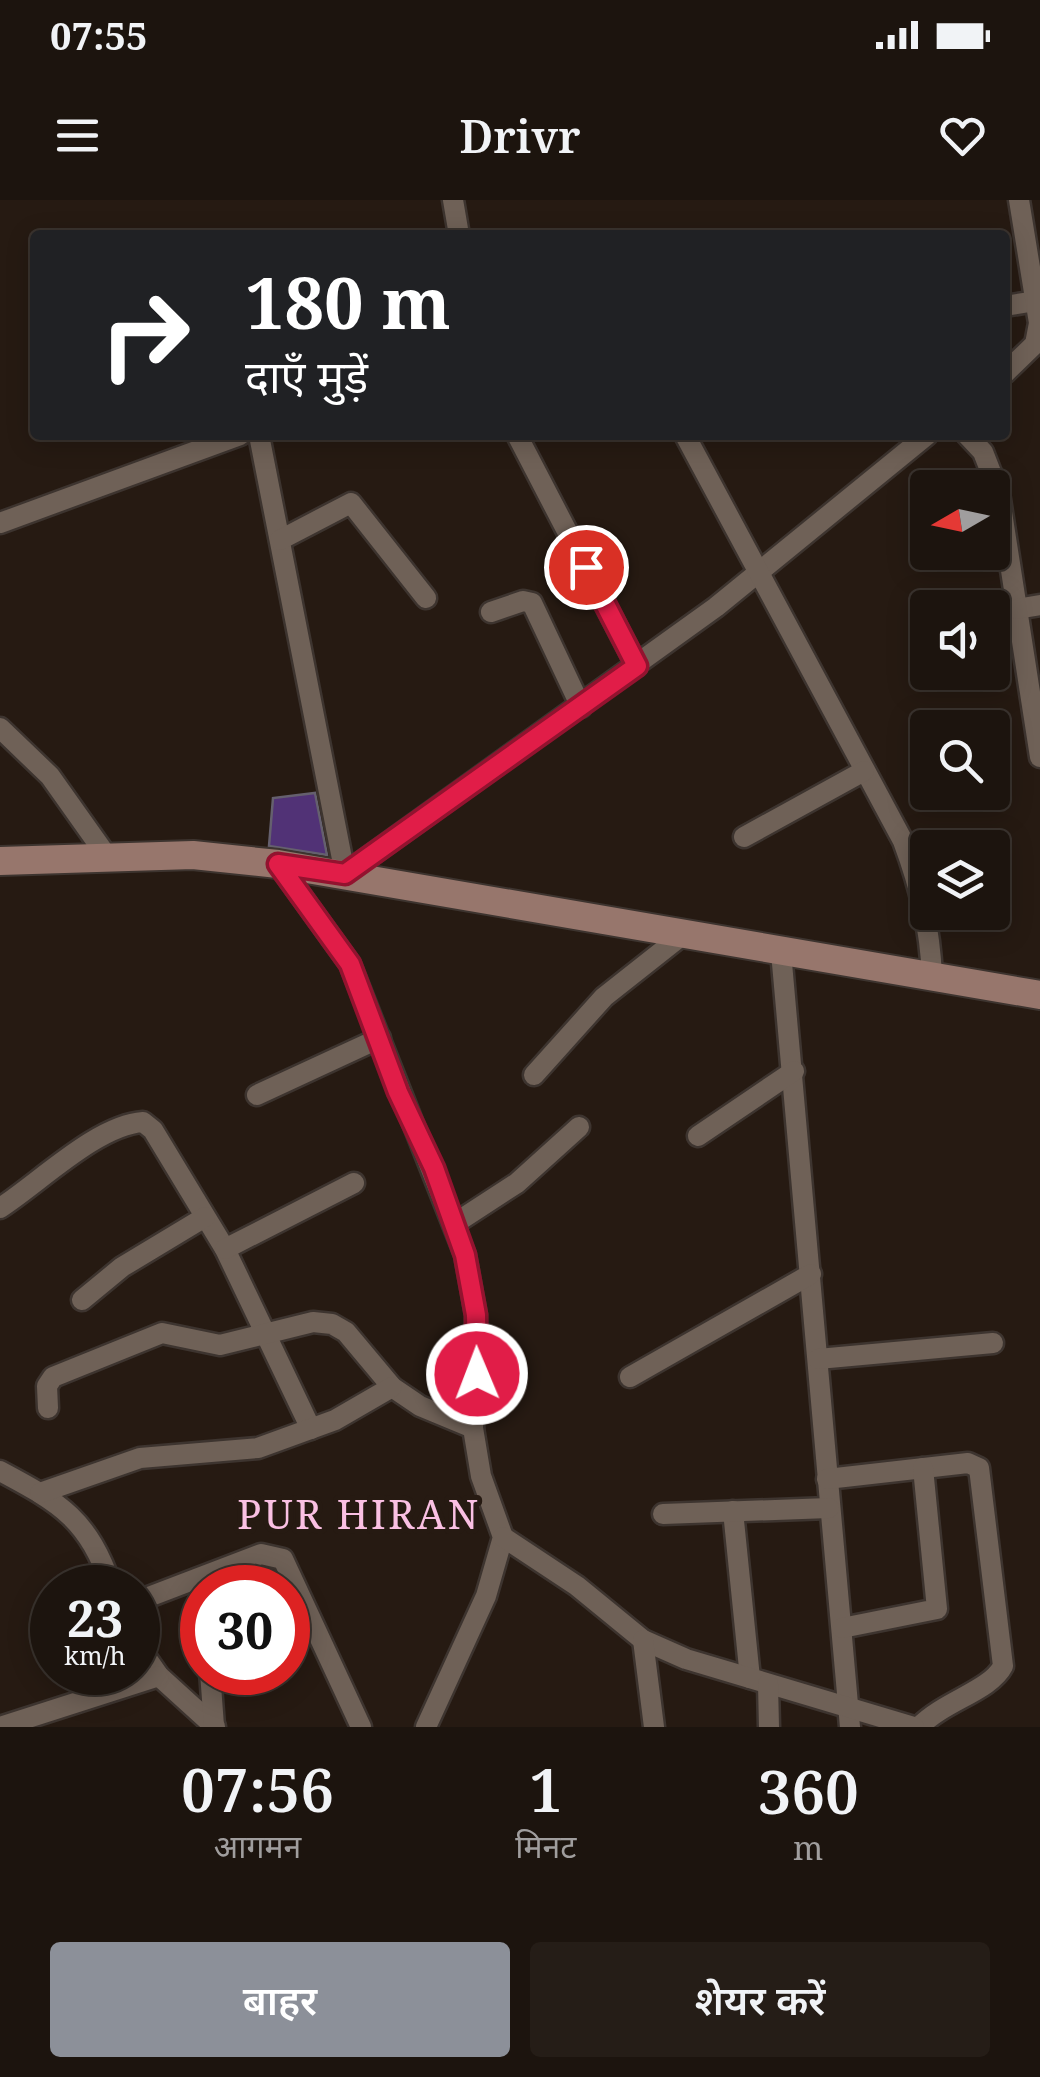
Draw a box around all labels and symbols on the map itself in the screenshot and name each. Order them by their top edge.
north arrow [910,470,1010,570]
pin [544,525,629,610]
position arrow [425,1322,529,1426]
district label: PUR HIRAN [237,1486,481,1541]
speed limit sign: 30 [180,1565,310,1695]

